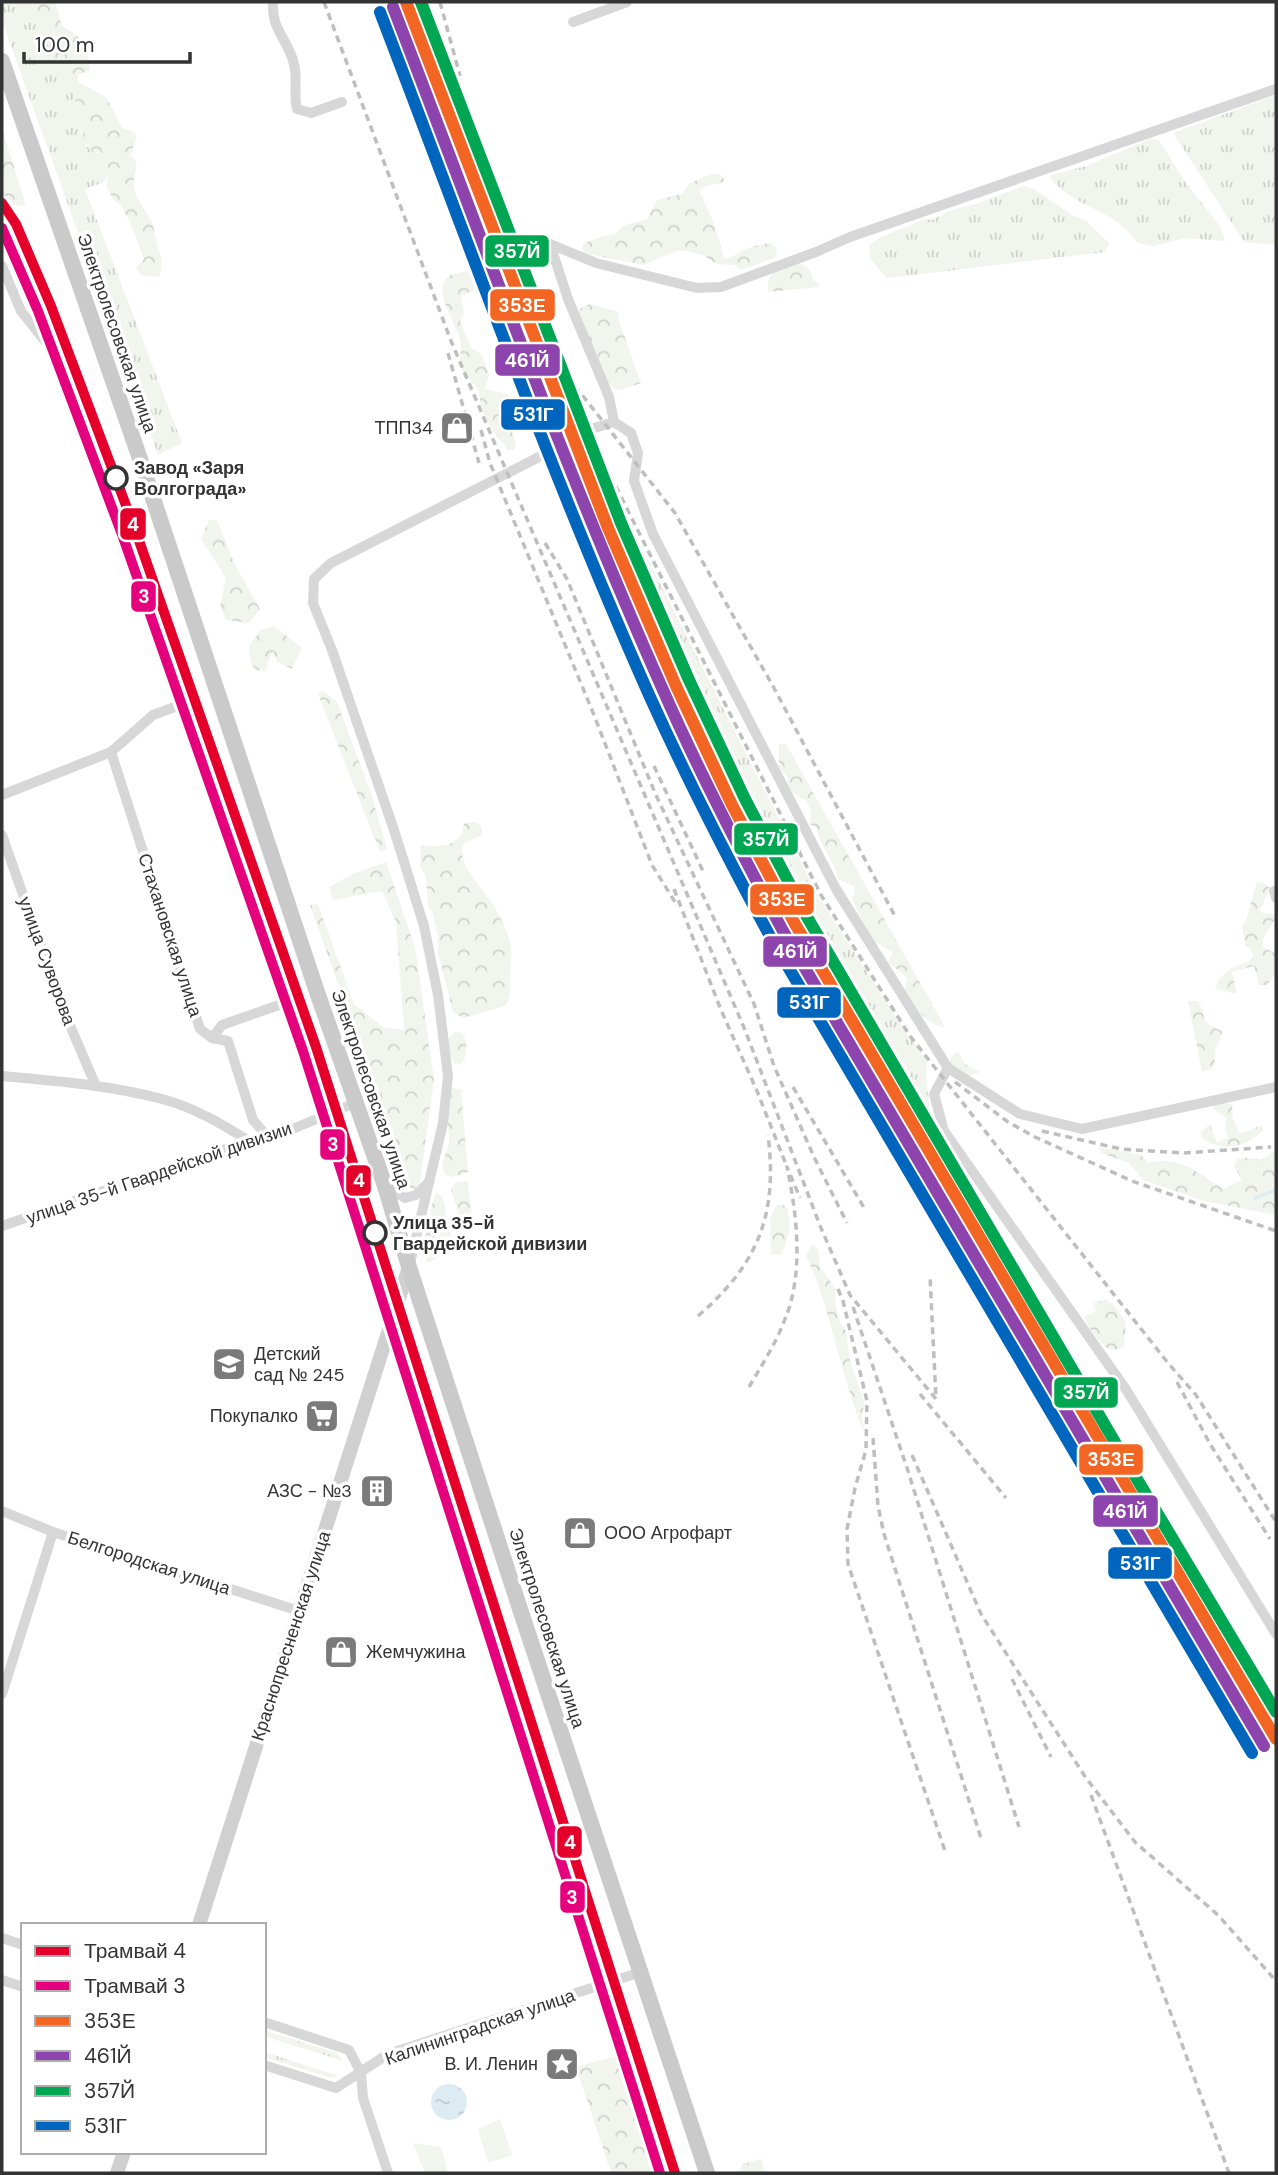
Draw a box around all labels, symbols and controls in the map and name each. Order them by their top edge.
scale bar [24,21,191,65]
text: 100 m [35,31,95,59]
street label: Электролесовская улица [72,230,163,437]
line badge: 357Й [484,234,550,268]
text: 357Й [493,239,541,264]
line badge: 353Е [489,288,556,322]
text: 353Е [498,293,546,318]
line badge: 461Й [494,343,561,377]
text: 461Й [505,348,549,373]
line badge: 531Г [500,398,566,431]
text: 531Г [513,402,554,427]
shop icon: ТПП34 [438,409,476,447]
place label: ТПП34 [375,416,433,440]
place label: Завод «Заря Волгограда» [134,456,246,501]
marker: Завод «Заря Волгограда» [104,466,128,490]
line badge: 4 [119,507,147,541]
text: 4 [127,512,139,537]
line badge: 3 [130,580,157,613]
text: 3 [138,584,150,609]
line badge: 357Й [733,822,799,856]
text: 357Й [742,827,790,852]
street label: Стахановская улица [132,850,208,1021]
line badge: 353Е [749,883,815,916]
text: 353Е [758,887,806,912]
street label: улица Суворова [13,893,82,1029]
line badge: 461Й [762,935,828,968]
text: 461Й [773,939,817,964]
street label: Электролесовская улица [326,986,417,1193]
line badge: 531Г [776,986,842,1019]
text: 531Г [789,990,830,1015]
street label: улица 35-й Гвардейской дивизии [23,1116,295,1230]
line badge: 3 [319,1128,346,1161]
text: 3 [327,1132,339,1157]
line badge: 4 [345,1164,372,1197]
text: 4 [353,1168,365,1193]
place label: Улица 35-й Гвардейской дивизии [393,1211,587,1256]
marker: Улица 35-й Гвардейской дивизии [363,1221,387,1245]
place label: Детский сад № 245 [254,1342,344,1387]
school or university icon: Детский сад № 245 [210,1345,248,1383]
line badge: 357Й [1053,1376,1119,1409]
text: 357Й [1062,1380,1110,1405]
supermarket icon: Покупалко [303,1397,341,1435]
place label: Покупалко [210,1404,298,1428]
line badge: 353Е [1078,1443,1144,1476]
text: 353Е [1087,1447,1135,1472]
building icon: АЗС - №3 [358,1472,396,1510]
place label: АЗС - №3 [267,1479,352,1503]
line badge: 461Й [1092,1494,1159,1528]
text: 461Й [1103,1499,1147,1524]
shop icon: ООО Агрофарт [561,1514,599,1552]
place label: ООО Агрофарт [604,1521,732,1545]
street label: Белгородская улица [65,1525,234,1601]
street label: Электролесовская улица [503,1525,591,1732]
street label: Краснопресненская улица [246,1527,337,1744]
line badge: 531Г [1107,1546,1173,1580]
text: 531Г [1120,1551,1161,1576]
shop icon: Жемчужина [322,1633,360,1671]
place label: Жемчужина [366,1640,466,1664]
line badge: 4 [556,1825,583,1859]
text: 4 [564,1830,576,1855]
line badge: 3 [559,1880,586,1914]
text: 3 [566,1885,578,1910]
legend [21,1923,266,2154]
text: Трамвай 4 [84,1937,186,1965]
text: Трамвай 3 [84,1972,186,2000]
street label: Калининградская улица [382,1983,579,2071]
text: 353Е [84,2007,136,2035]
text: 461Й [84,2042,132,2070]
place icon: В. И. Ленин [543,2045,581,2083]
place label: В. И. Ленин [445,2052,538,2076]
text: 357Й [84,2077,135,2105]
text: 531Г [84,2112,127,2140]

